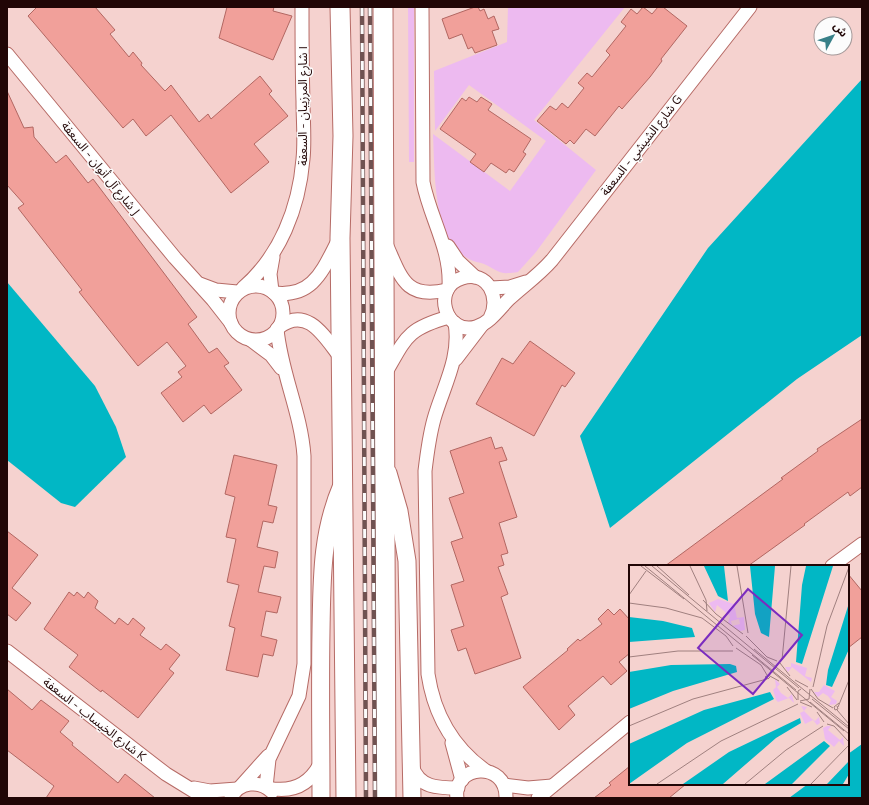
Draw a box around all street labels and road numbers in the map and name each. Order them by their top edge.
street label: شارع المرزيبان - السعفة I [295,46,312,166]
street label: شارع الشيشي - السعفة G [597,92,687,200]
street label: شارع آل أنوان - السعفة J [57,118,143,219]
street label: شارع الخيساب - السعفة K [39,674,150,766]

